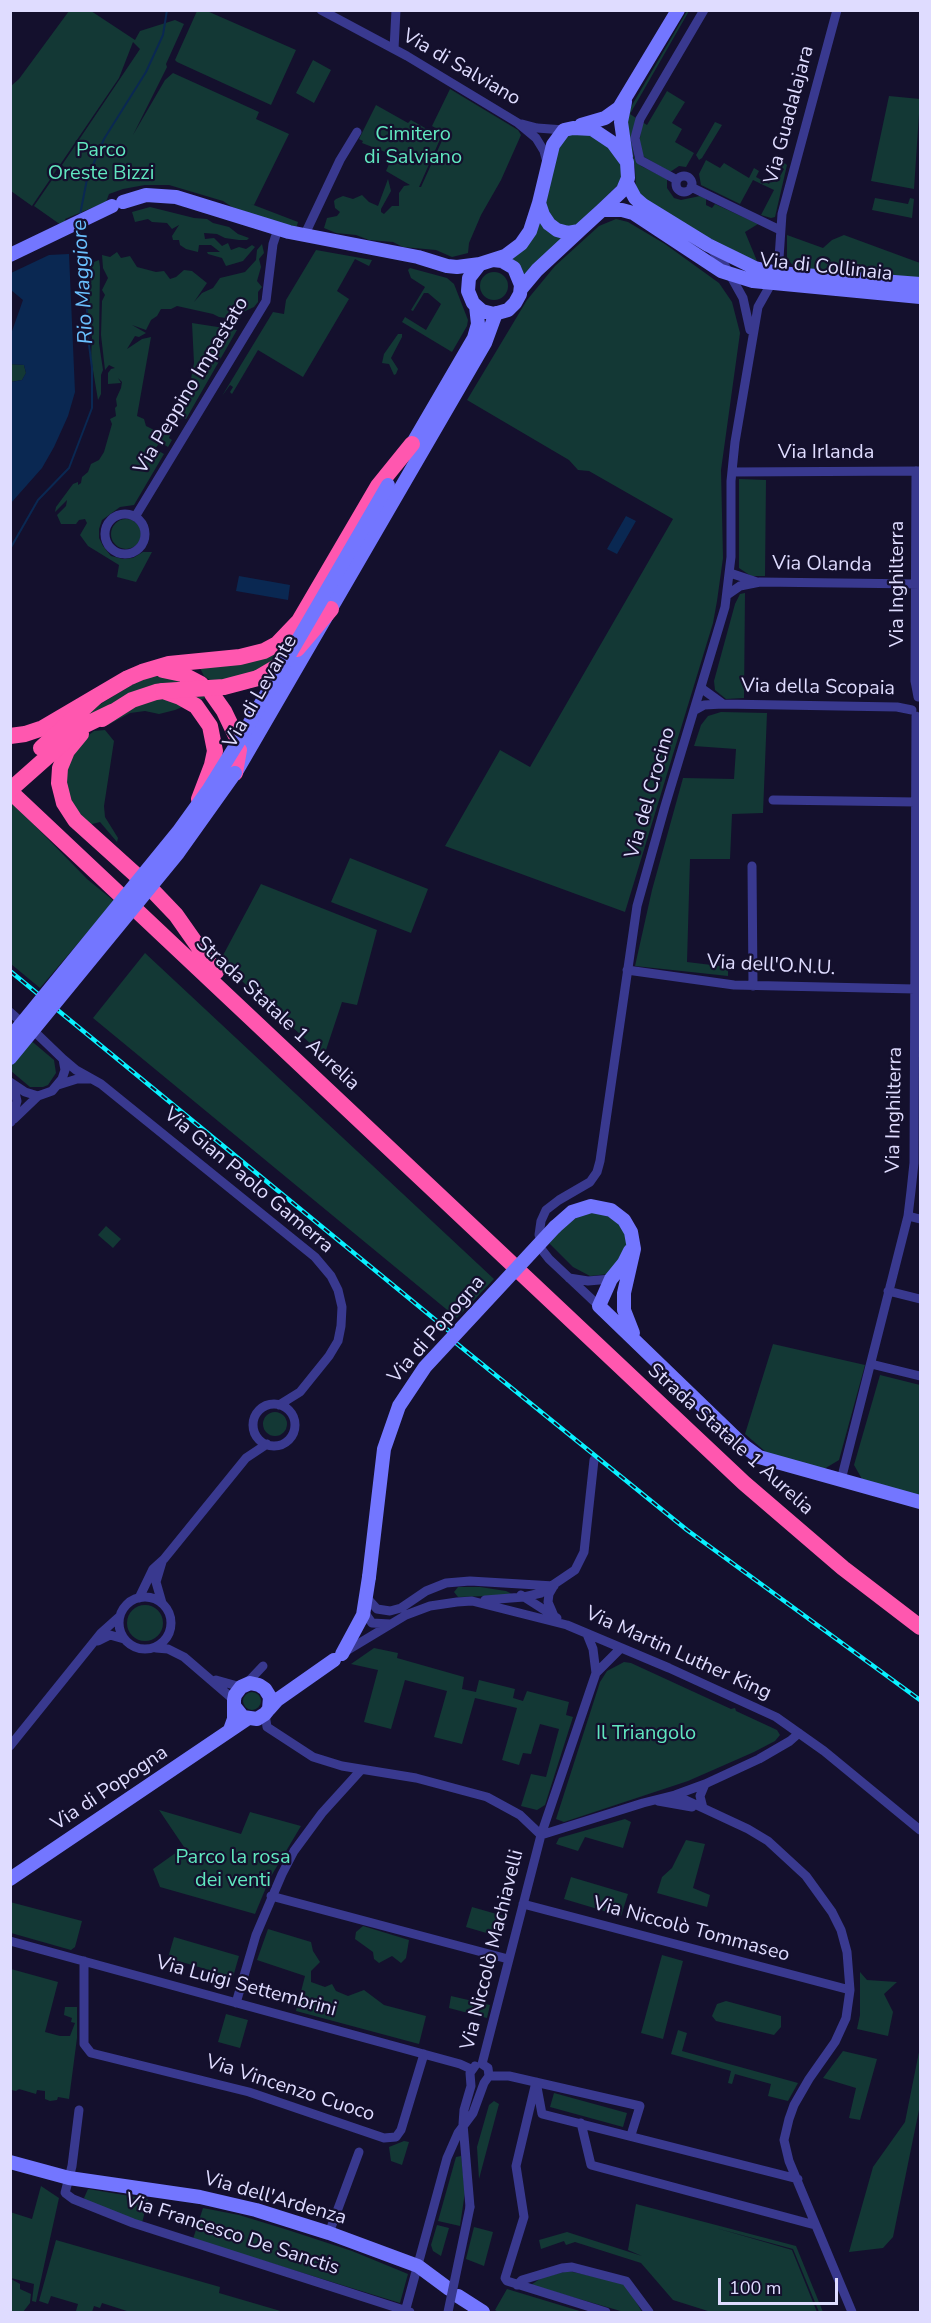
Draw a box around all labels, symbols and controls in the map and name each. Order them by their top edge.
street label: Via di Salviano [398,25,524,111]
street label: Via Guadalajara [760,43,820,187]
park label: Cimitero di Salviano [364,123,462,170]
park label: Parco Oreste Bizzi [48,139,154,186]
water label: Rio Maggiore [68,219,100,345]
street label: Via di Collinaia [759,249,893,287]
street label: Via Peppino Impastato [130,293,254,479]
street label: Via Irlanda [778,441,874,465]
street label: Via Inghilterra [886,521,910,647]
street label: Via Olanda [772,552,872,578]
street label: Via di Levante [219,631,303,753]
street label: Via della Scopaia [741,675,895,701]
street label: Via del Crocino [621,725,681,861]
street label: Strada Statale 1 Aurelia [190,932,364,1096]
street label: Via dell'O.N.U. [706,951,836,981]
street label: Via Inghilterra [882,1047,908,1173]
street label: Via Gian Paolo Gamerra [158,1103,338,1259]
street label: Via di Popogna [384,1271,490,1389]
street label: Strada Statale 1 Aurelia [642,1359,818,1521]
street label: Via Martin Luther King [581,1602,775,1706]
park label: Il Triangolo [596,1722,696,1746]
street label: Via di Popogna [47,1741,173,1837]
park label: Parco la rosa dei venti [175,1846,291,1893]
street label: Via Niccolò Machiavelli [456,1847,530,2053]
street label: Via Niccolò Tommaseo [590,1892,792,1968]
street label: Via Luigi Settembrini [153,1951,339,2023]
street label: Via Vincenzo Cuoco [203,2050,377,2128]
street label: Via dell'Ardenza [201,2167,349,2231]
street label: Via Francesco De Sanctis [122,2189,342,2281]
scale bar [721,2266,841,2304]
text: 100 m [729,2276,781,2300]

